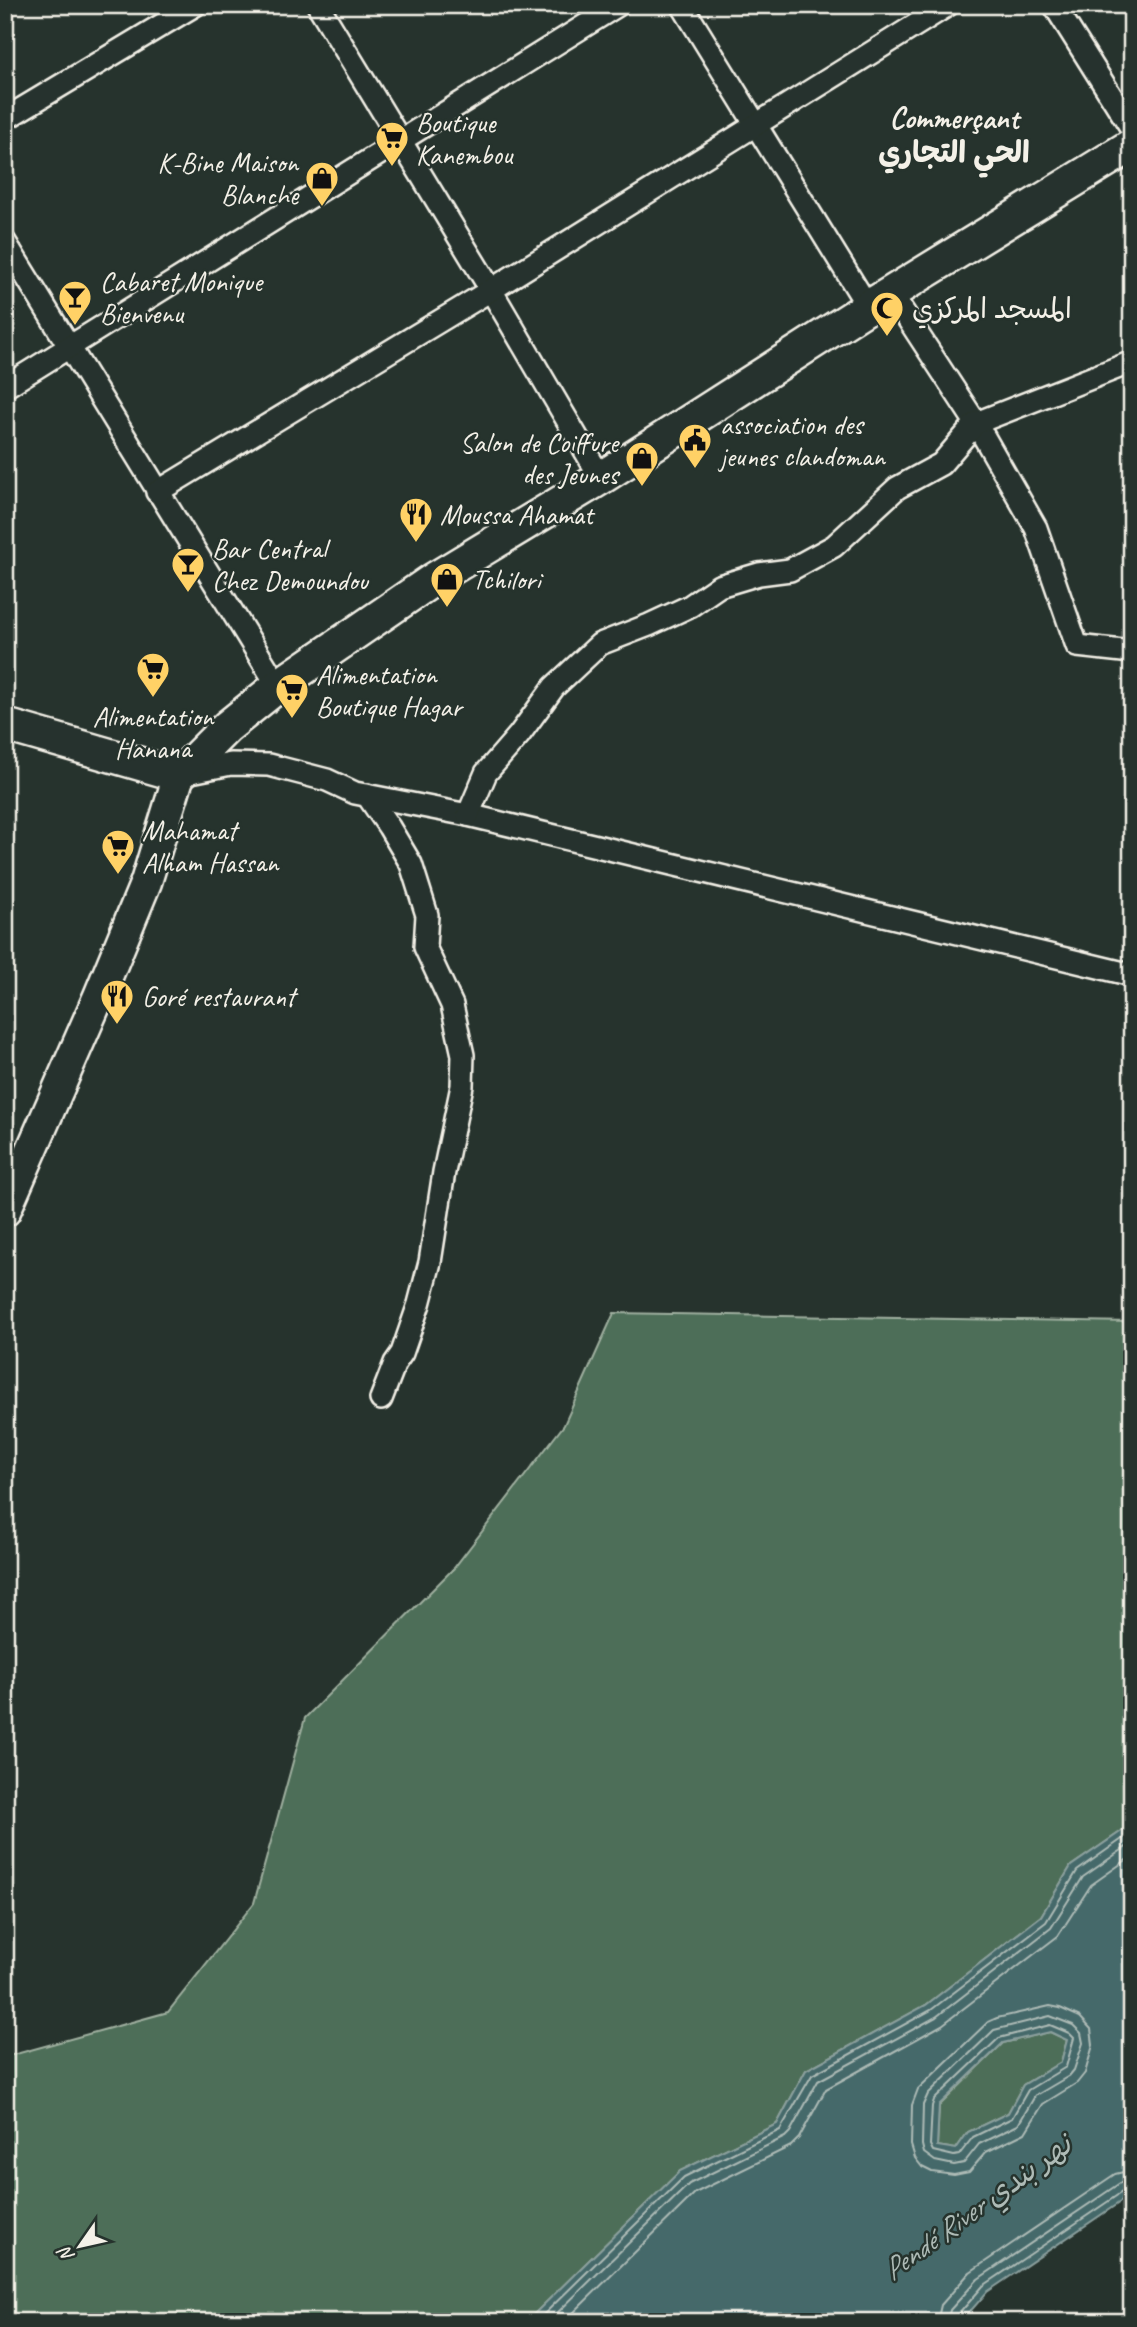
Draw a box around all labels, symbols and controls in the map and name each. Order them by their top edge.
district label: Commerçant الحي التجاري [878,99,1030,178]
place label: Boutique Kanembou [416,105,514,172]
supermarket icon: Boutique Kanembou [373,119,411,168]
place label: K-Bine Maison Blanche [157,145,300,212]
shop icon: K-Bine Maison Blanche [303,159,341,208]
place label: Cabaret Monique Bienvenu [100,264,264,331]
bar icon: Cabaret Monique Bienvenu [56,278,94,327]
mosque icon: المسجد المركزي [868,289,906,338]
place label: المسجد المركزي [912,291,1072,329]
place label: association des jeunes clandoman [717,407,886,474]
public building icon: association des jeunes clandoman [676,421,714,470]
place label: Salon de Coiffure des Jeunes [460,425,620,492]
shop icon: Salon de Coiffure des Jeunes [623,439,661,488]
restaurant icon: Moussa Ahamat [397,495,435,544]
place label: Moussa Ahamat [440,497,596,532]
place label: Bar Central Chez Demoundou [212,531,370,598]
bar icon: Bar Central Chez Demoundou [169,545,207,594]
shop icon: Tchilori [428,560,466,609]
place label: Tchilori [472,562,544,597]
supermarket icon: Alimentation Hanana [134,650,172,699]
place label: Alimentation Boutique Hagar [316,657,465,724]
supermarket icon: Alimentation Boutique Hagar [273,671,311,720]
place label: Alimentation Hanana [93,699,215,766]
place label: Mahamat Alham Hassan [142,813,280,880]
supermarket icon: Mahamat Alham Hassan [99,827,137,876]
restaurant icon: Goré restaurant [98,977,136,1026]
place label: Goré restaurant [142,979,299,1014]
water label: Pendé River نهر بندي [875,2123,1083,2290]
north arrow [46,2212,116,2282]
text: N [52,2241,80,2267]

